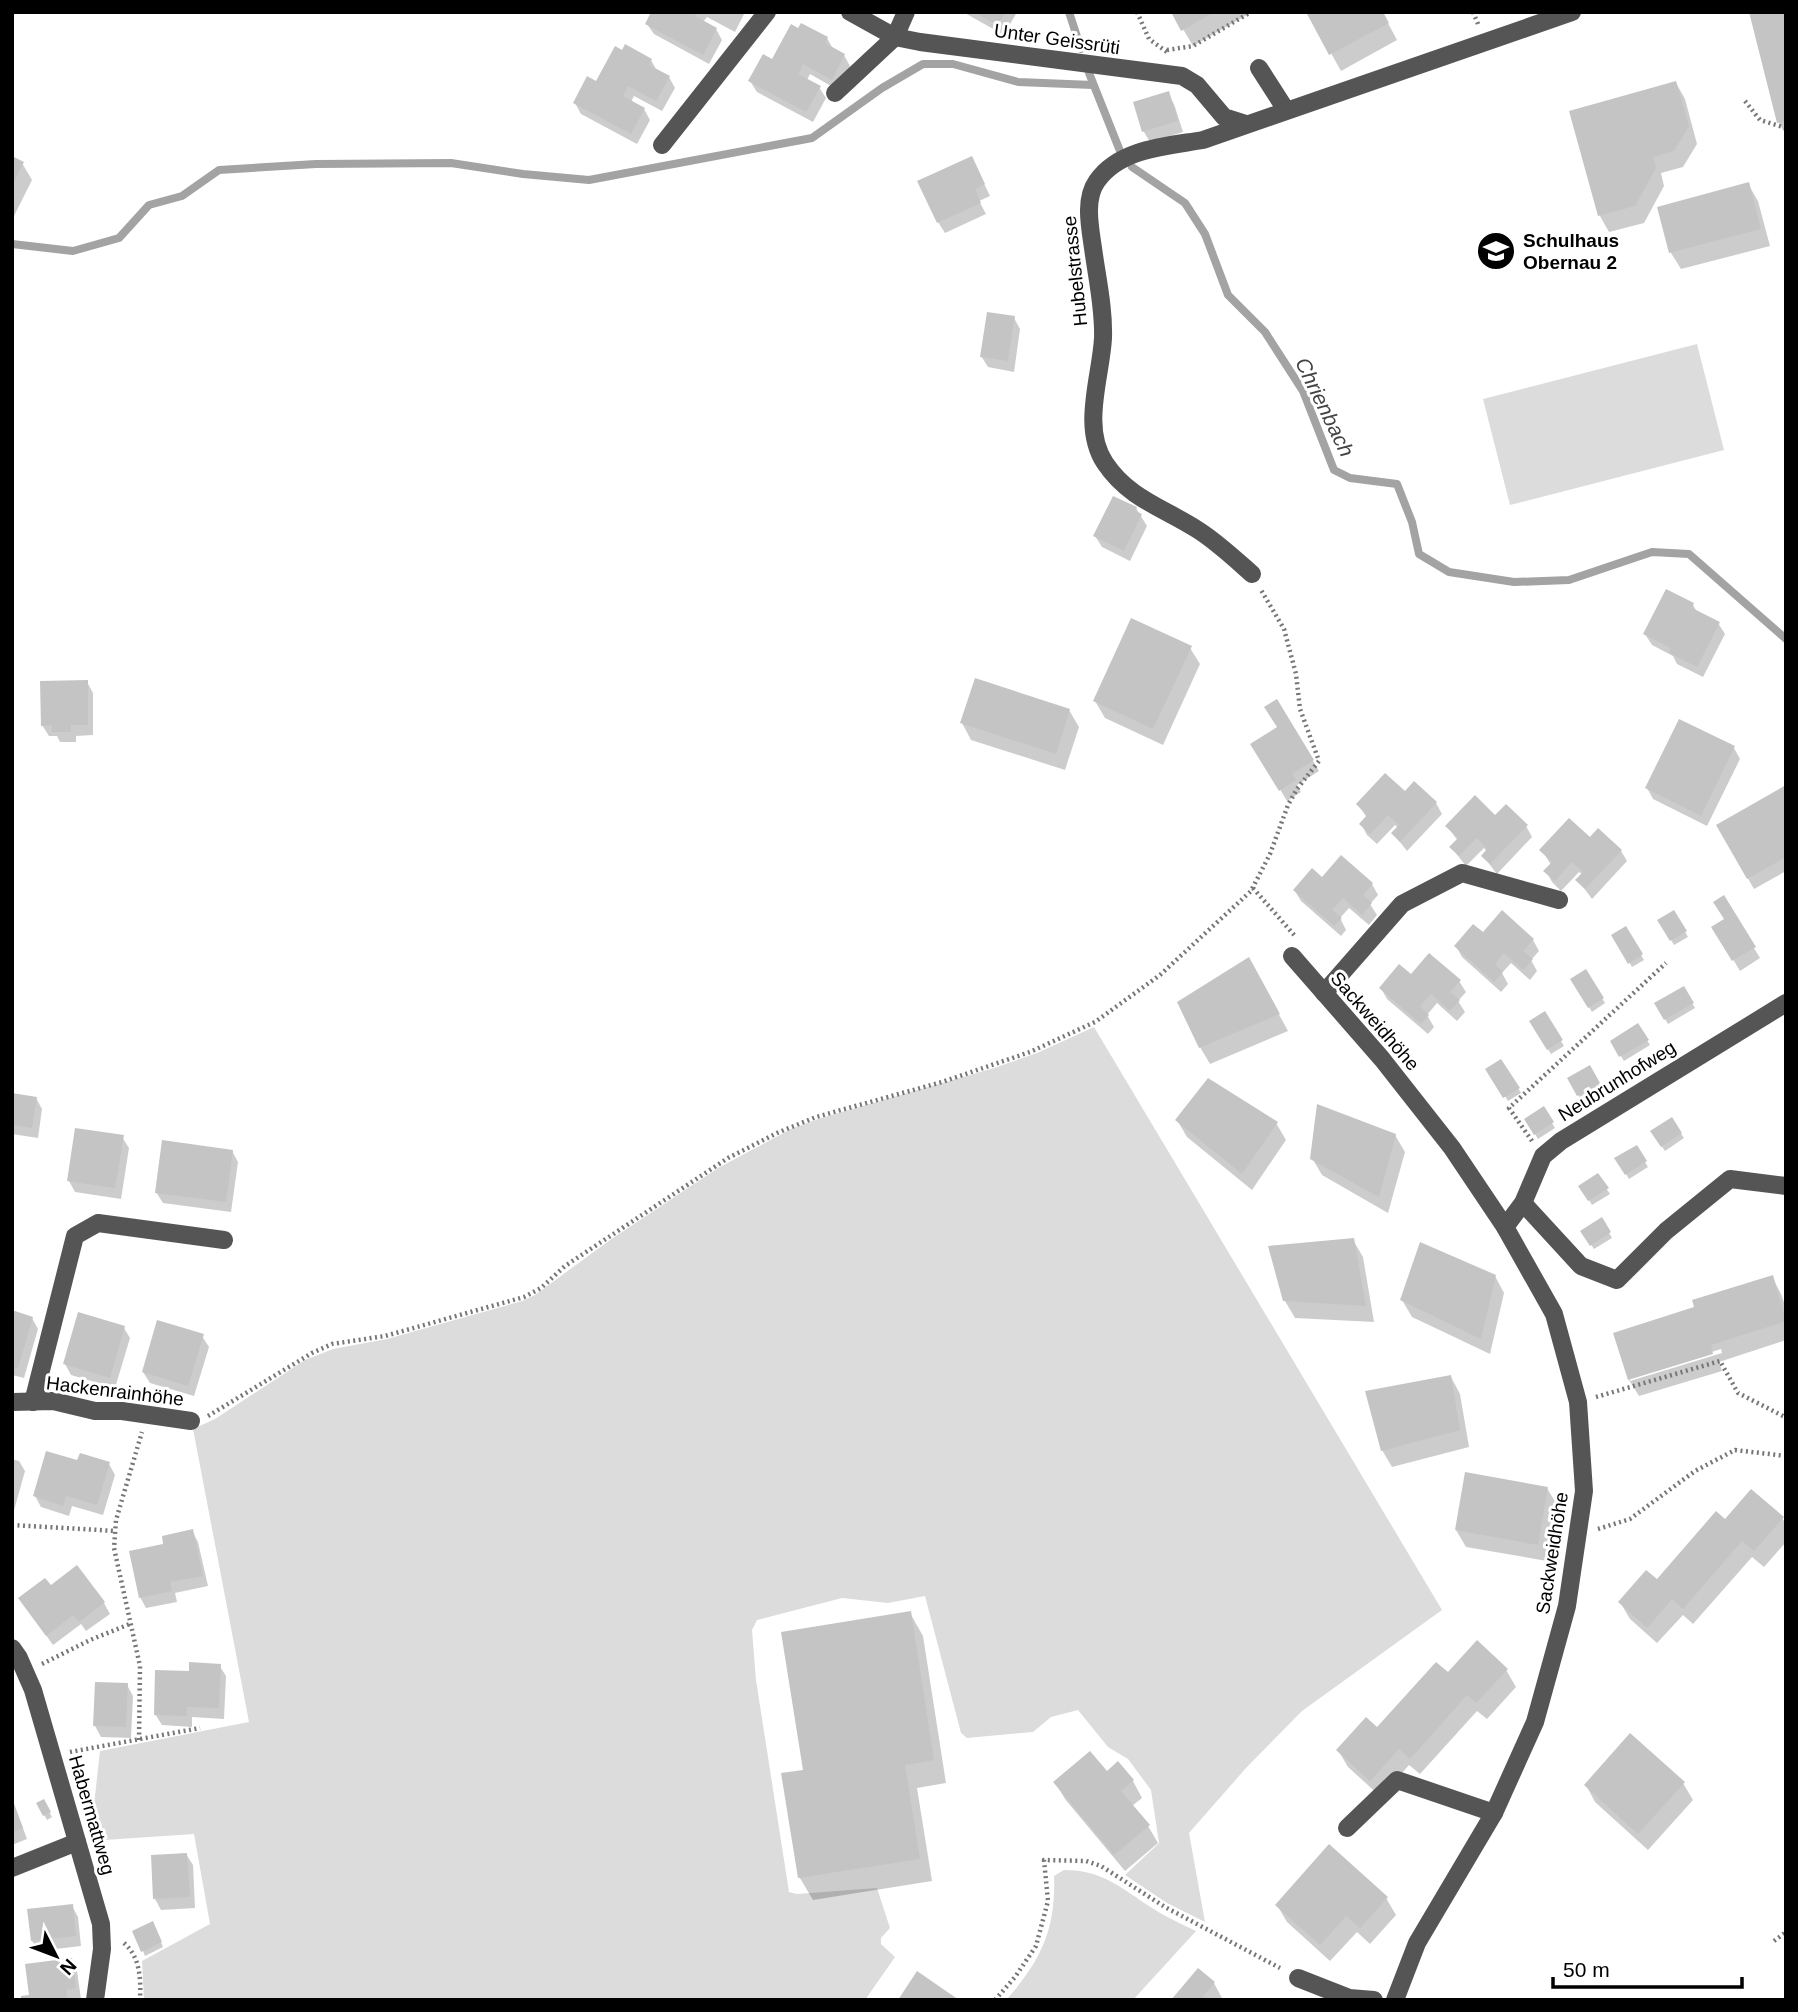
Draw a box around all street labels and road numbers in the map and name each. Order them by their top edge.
street label: Unter Geissrüti [993,20,1121,58]
street label: Hubelstrasse [1059,215,1091,327]
street label: Sackweidhöhe [1327,967,1423,1075]
street label: Neubrunhofweg [1555,1037,1679,1125]
street label: Hackenrainhöhe [45,1372,185,1410]
street label: Sackweidhöhe [1532,1490,1572,1616]
street label: Habermattweg [65,1753,119,1877]

